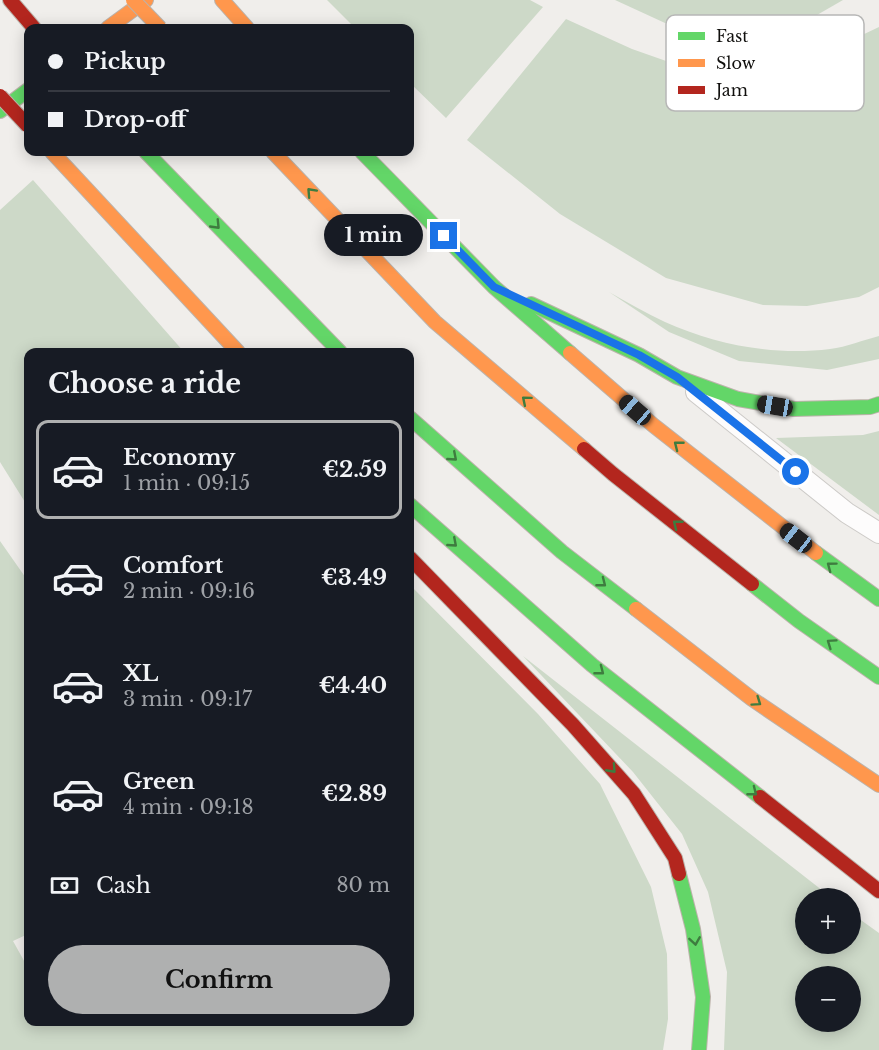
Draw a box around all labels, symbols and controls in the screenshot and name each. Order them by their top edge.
legend [666,15,864,111]
text: Fast [716,26,748,46]
text: Pickup [84,48,166,75]
text: Slow [716,53,756,73]
text: Jam [714,80,748,100]
text: Drop-off [84,106,186,133]
one-way arrow [308,188,319,199]
callout: 1 min [324,215,423,257]
one-way arrow [209,218,220,229]
route end [430,222,457,249]
text: 1 min [345,223,402,247]
text: Choose a ride [48,367,241,400]
car [616,391,654,429]
car [756,394,794,418]
one-way arrow [522,396,533,407]
one-way arrow [673,442,684,453]
icon: car [51,443,105,497]
text: Economy [123,444,235,471]
one-way arrow [447,450,457,461]
text: €2.59 [322,456,387,483]
route start [782,458,809,485]
text: 1 min · 09:15 [123,471,250,495]
car [776,520,816,556]
one-way arrow [672,521,683,532]
one-way arrow [447,536,457,547]
icon: car [51,551,105,605]
text: Comfort [123,552,223,579]
one-way arrow [827,562,838,573]
text: €3.49 [321,564,387,591]
one-way arrow [595,576,606,587]
text: 2 min · 09:16 [123,579,255,603]
one-way arrow [827,639,838,650]
icon: car [51,659,105,713]
text: XL [123,660,158,687]
one-way arrow [594,664,605,675]
text: €4.40 [319,672,387,699]
text: 3 min · 09:17 [123,687,252,711]
one-way arrow [750,695,761,706]
one-way arrow [605,762,616,772]
icon: car [51,767,105,821]
text: Green [123,768,195,795]
text: €2.89 [321,780,387,807]
one-way arrow [746,785,757,796]
text: 4 min · 09:18 [123,795,254,819]
icon: cash [48,869,81,902]
text: Cash [96,872,151,899]
text: 80 m [336,873,390,897]
map controls [795,888,861,1032]
button: + [795,888,861,954]
one-way arrow [688,936,700,946]
button: Confirm [48,945,390,1014]
button: − [795,966,861,1032]

